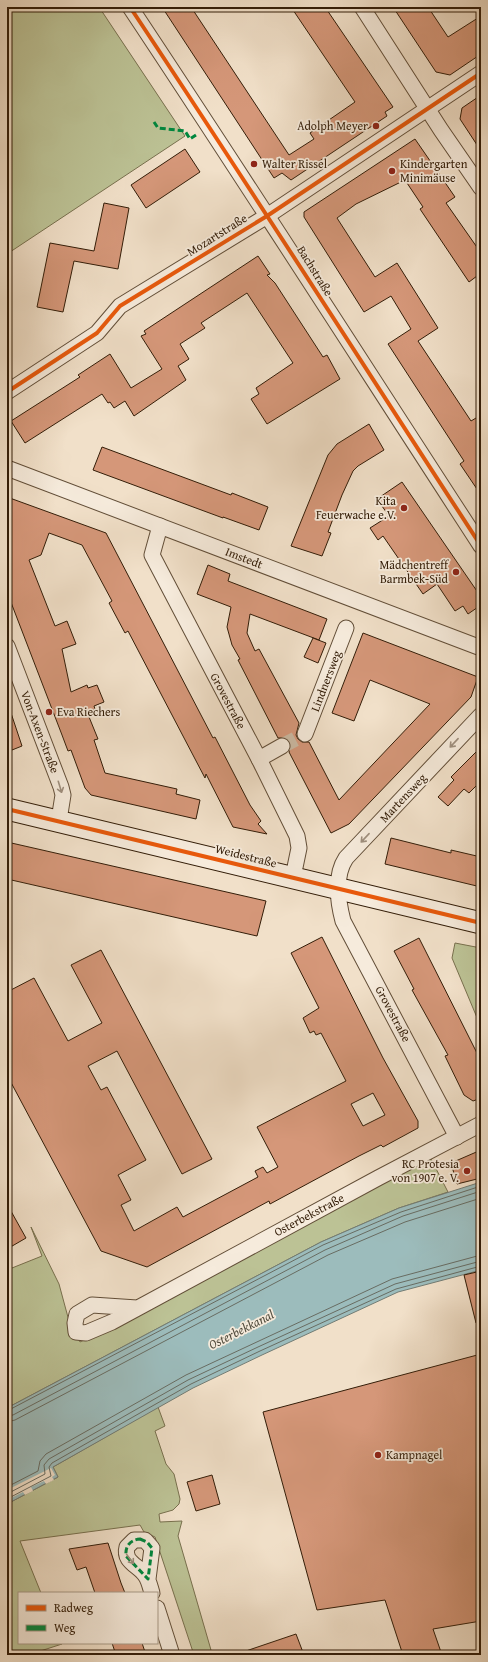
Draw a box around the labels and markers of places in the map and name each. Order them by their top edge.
place label: Adolph Meyer [297,117,368,134]
marker: Adolph Meyer [371,121,381,131]
place label: Walter Rissel [262,155,328,172]
place label: Kindergarten Minimäuse [400,155,468,186]
marker: Walter Rissel [249,159,259,169]
marker: Kindergarten Minimäuse [387,166,397,176]
place label: Kita Feuerwache e.V. [316,492,396,523]
marker: Kita Feuerwache e.V. [399,503,409,513]
place label: Mädchentreff Barmbek-Süd [380,556,449,587]
marker: Mädchentreff Barmbek-Süd [451,567,461,577]
place label: Eva Riechers [57,703,120,720]
marker: Eva Riechers [44,707,54,717]
place label: RC Protesia von 1907 e. V. [392,1155,459,1186]
marker: RC Protesia von 1907 e. V. [462,1166,472,1176]
place label: Kampnagel [386,1446,443,1463]
marker: Kampnagel [373,1450,383,1460]

